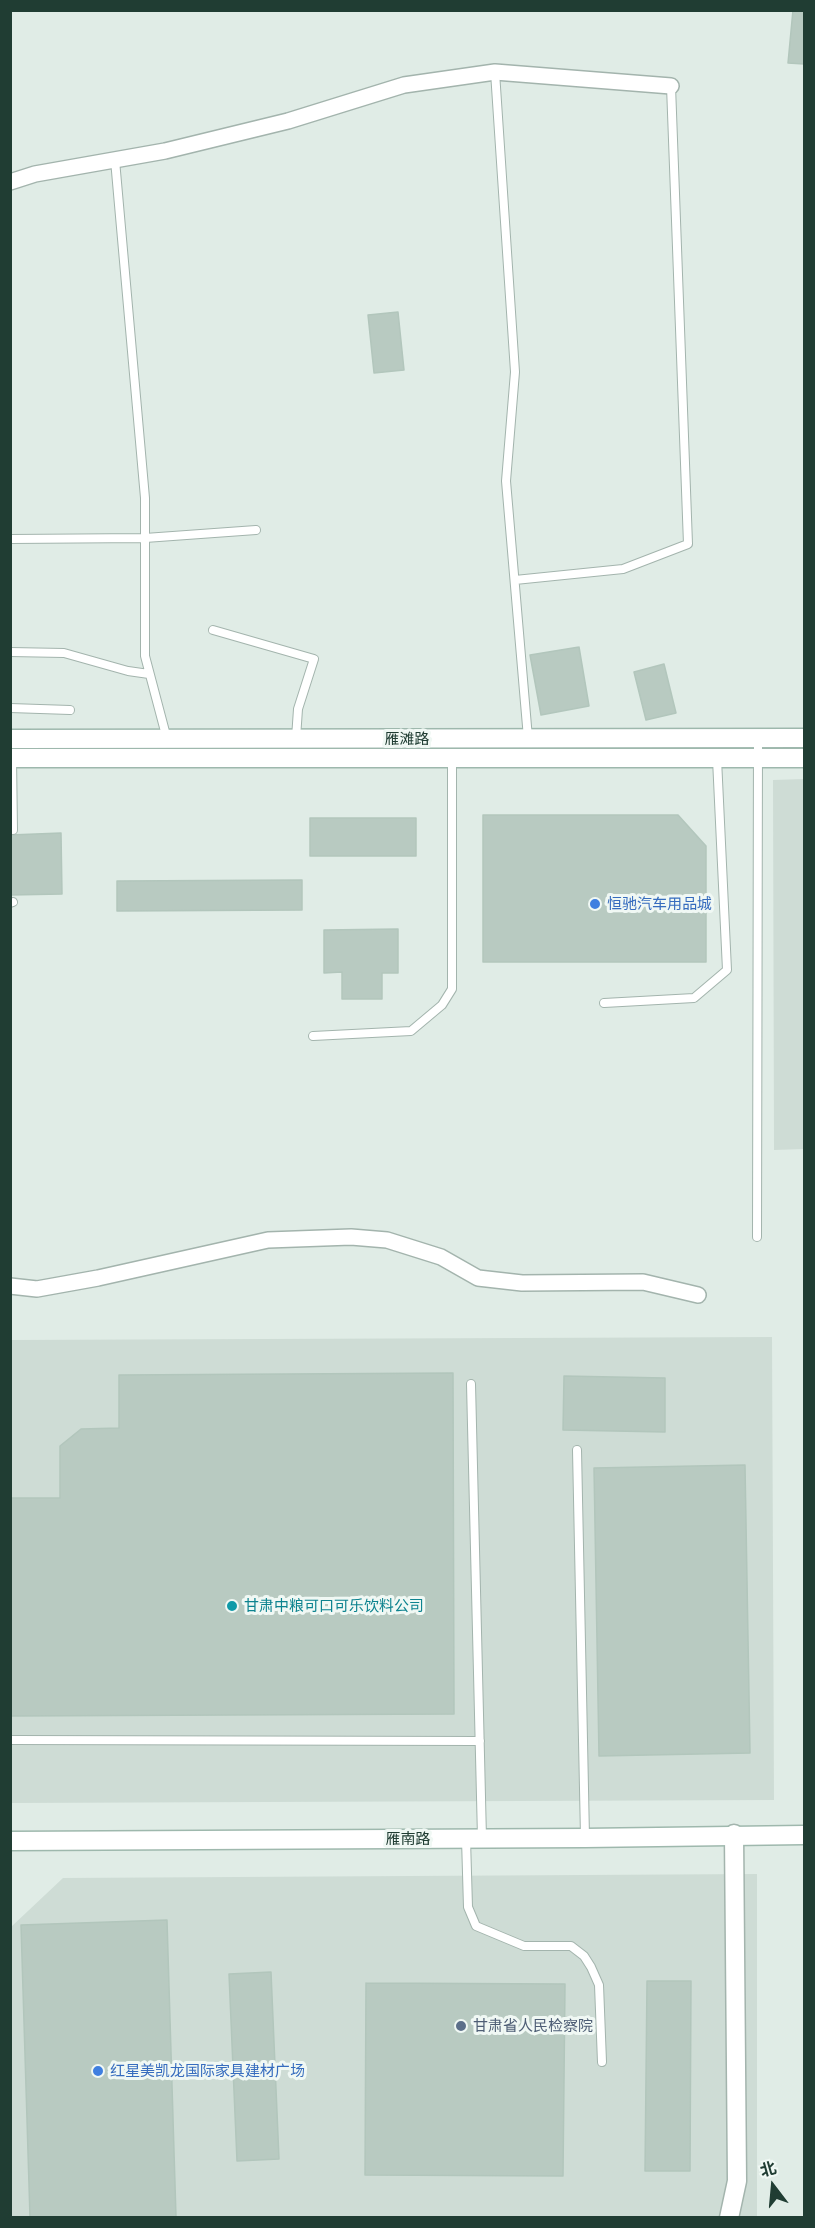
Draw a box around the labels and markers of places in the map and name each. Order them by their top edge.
place label: 恒驰汽车用品城 [607,895,712,913]
marker: 恒驰汽车用品城 [588,897,602,911]
place label: 甘肃中粮可口可乐饮料公司 [244,1597,424,1615]
marker: 甘肃中粮可口可乐饮料公司 [225,1599,239,1613]
place label: 甘肃省人民检察院 [473,2017,593,2035]
marker: 甘肃省人民检察院 [454,2019,468,2033]
place label: 红星美凯龙国际家具建材广场 [110,2062,305,2080]
marker: 红星美凯龙国际家具建材广场 [91,2064,105,2078]

